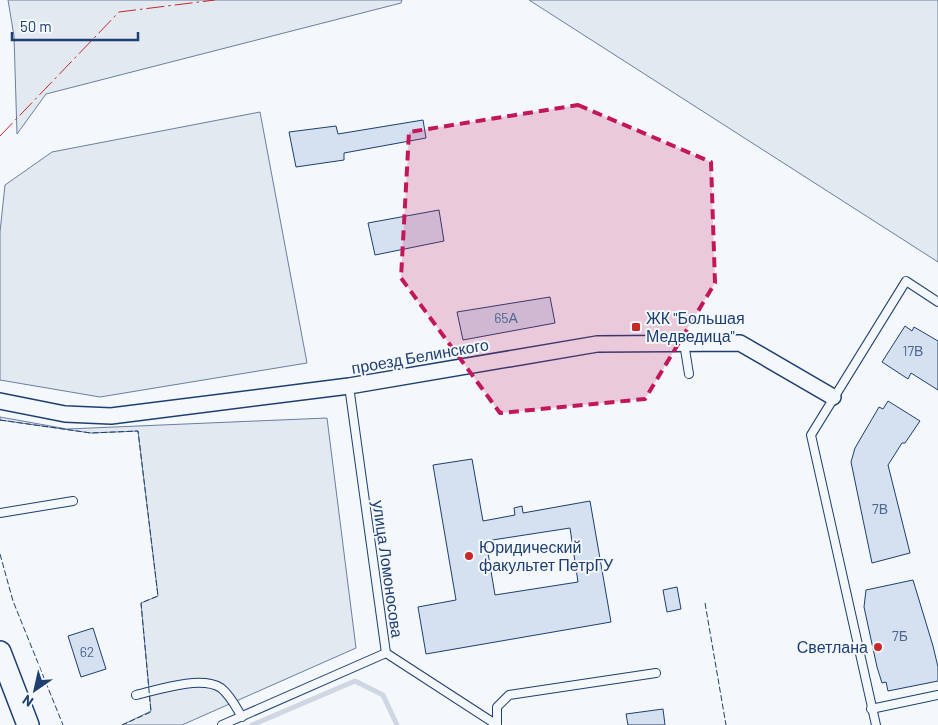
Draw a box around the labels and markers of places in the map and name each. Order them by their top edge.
place label: ЖК "Большая Медведица" [646,308,745,345]
marker: ЖК "Большая Медведица" [630,321,642,333]
place label: Юридический факультет ПетрГУ [479,537,614,574]
marker: Юридический факультет ПетрГУ [463,550,475,562]
place label: Светлана [797,637,868,656]
marker: Светлана [872,641,884,653]

